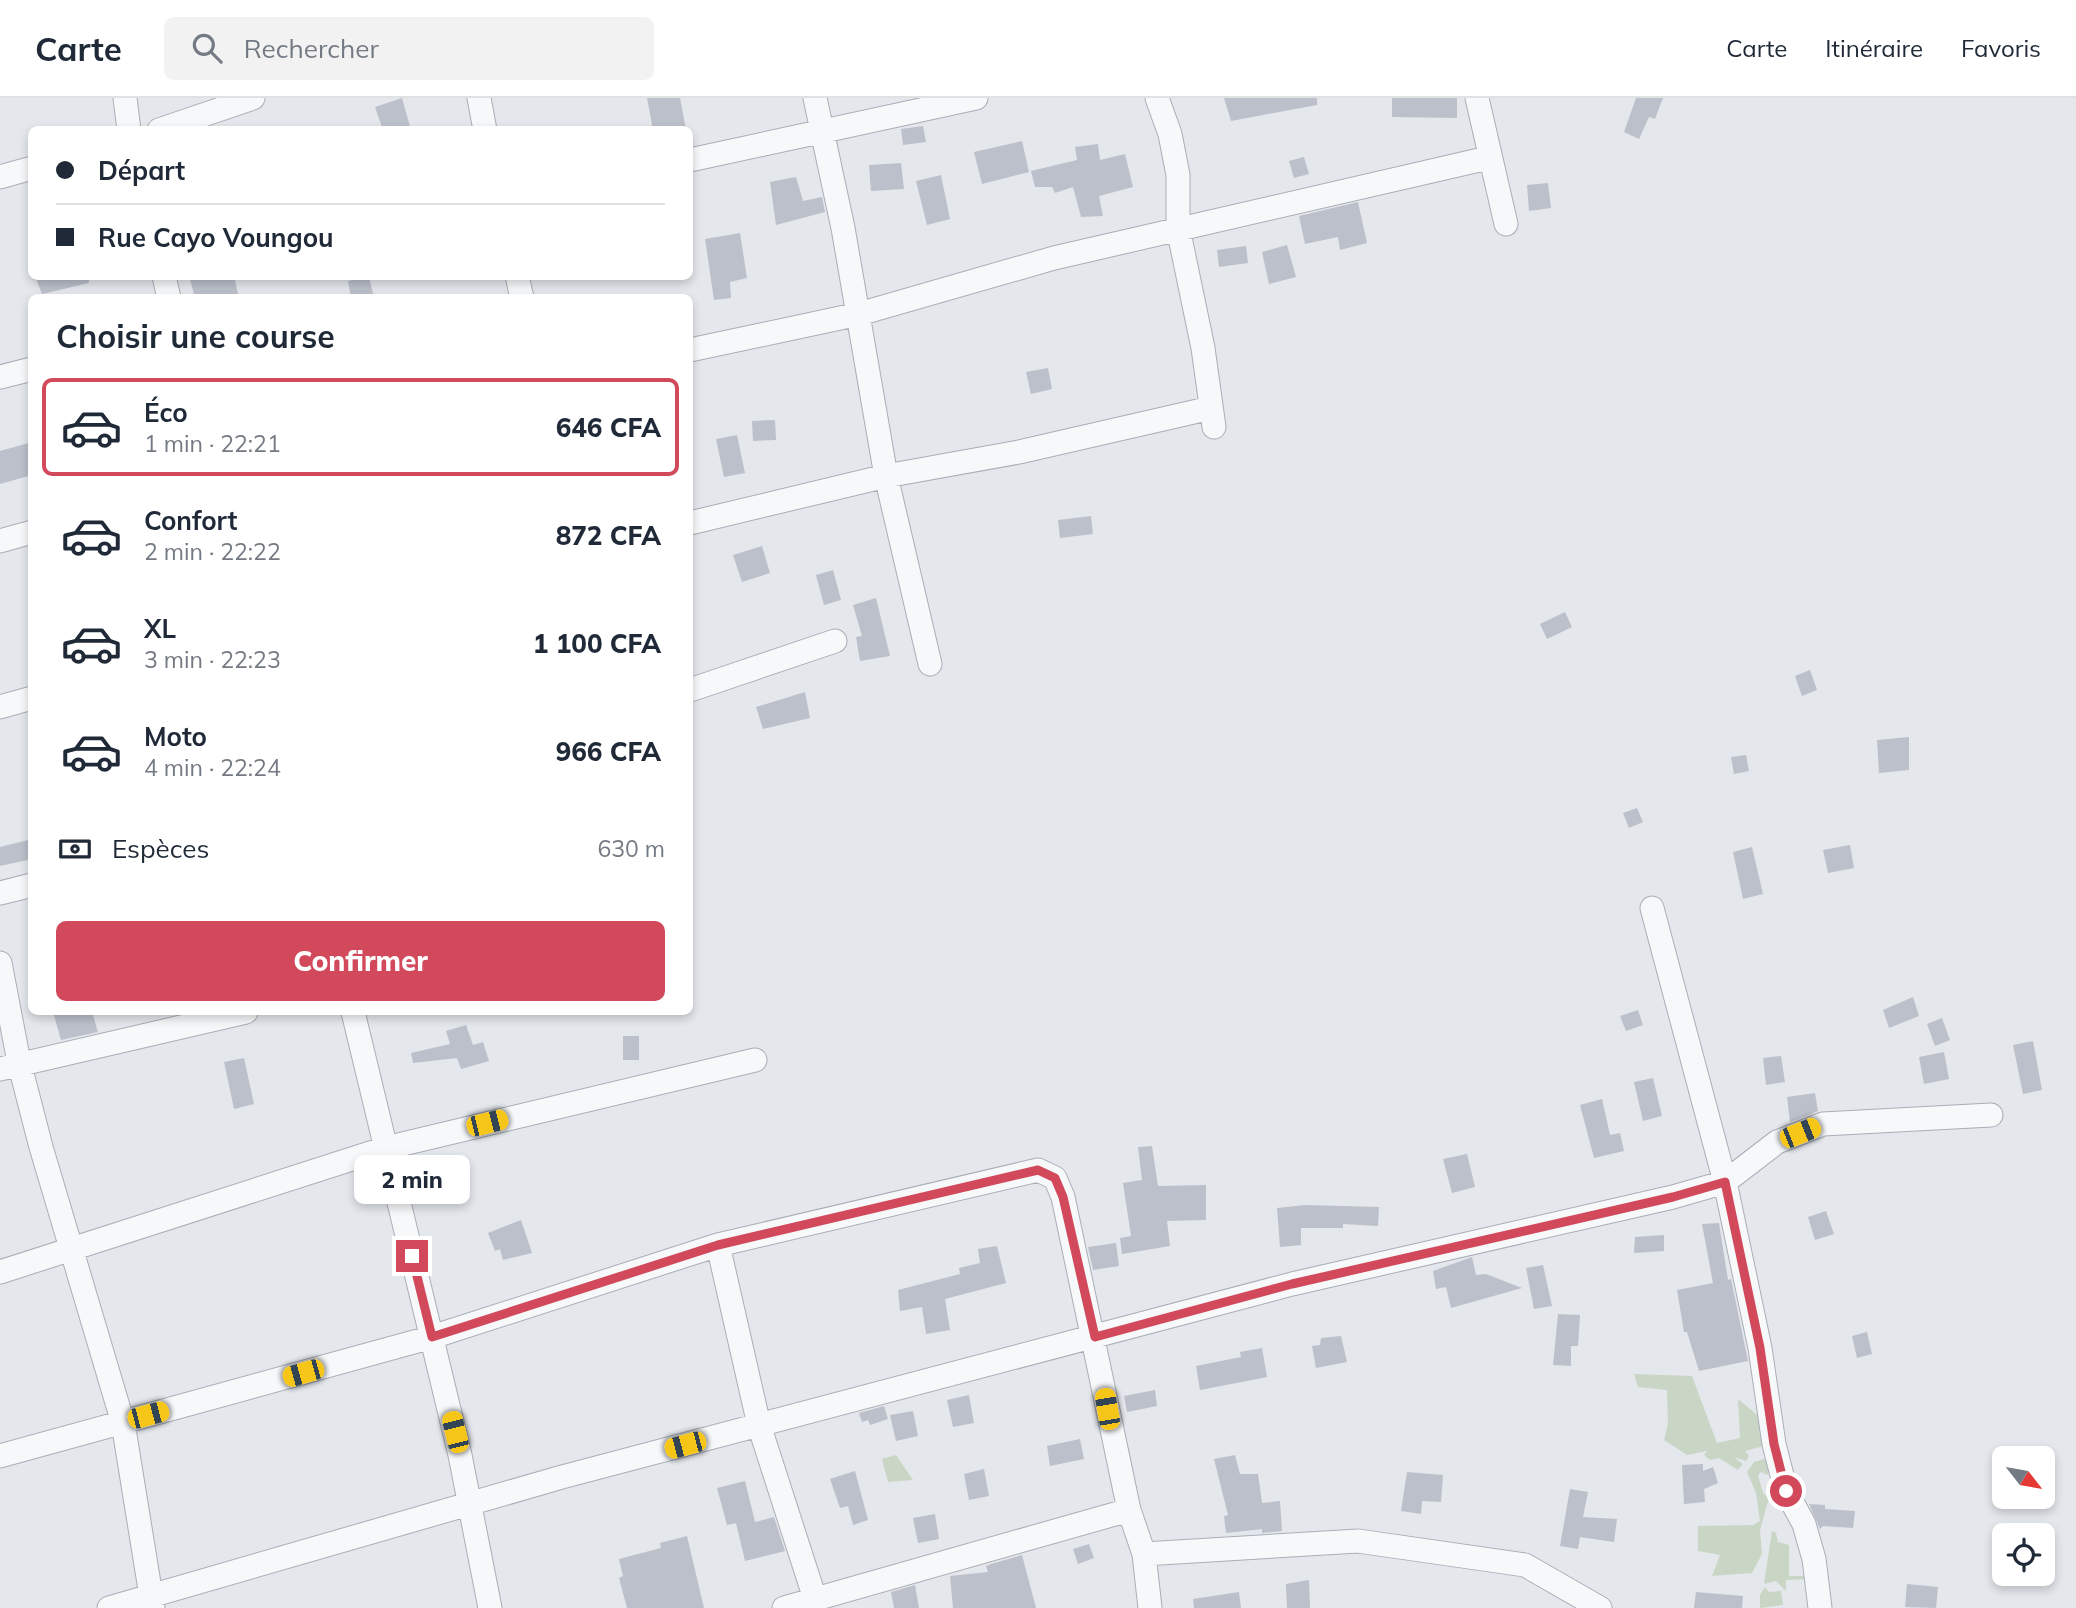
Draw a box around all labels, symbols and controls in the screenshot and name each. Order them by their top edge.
search box [164,17,654,80]
text: Carte [35,28,122,69]
icon: search [188,29,226,67]
text: Rechercher [244,32,379,65]
text: Carte [1726,33,1787,63]
text: Itinéraire [1825,33,1923,63]
text: Favoris [1961,33,2041,63]
text: Départ [98,154,185,187]
text: Rue Cayo Voungou [98,221,334,254]
text: Choisir une course [56,316,335,356]
icon: car [60,396,123,459]
text: Éco [144,396,188,429]
text: 646 CFA [556,411,661,444]
text: 1 min · 22:21 [144,429,281,458]
icon: car [60,504,123,567]
text: Confort [144,504,237,537]
text: 872 CFA [556,519,661,552]
text: 2 min · 22:22 [144,537,281,566]
icon: car [60,612,123,675]
text: XL [144,612,176,645]
text: 1 100 CFA [533,627,661,660]
text: 3 min · 22:23 [144,645,281,674]
icon: car [60,720,123,783]
text: Moto [144,720,207,753]
text: 966 CFA [556,735,661,768]
text: 4 min · 22:24 [144,753,281,782]
icon: cash [56,830,94,868]
text: Espèces [112,832,209,865]
text: 630 m [597,834,665,863]
button: Confirmer [56,921,665,1001]
car [465,1108,510,1138]
car [1777,1115,1824,1151]
callout: 2 min [354,1154,470,1204]
text: 2 min [381,1165,443,1194]
route end [396,1240,428,1272]
car [280,1357,327,1389]
car [1094,1386,1121,1432]
car [125,1399,172,1431]
car [440,1409,471,1455]
car [662,1429,709,1461]
north arrow [1992,1446,2054,1508]
map controls [1992,1446,2055,1586]
route start [1770,1475,1802,1507]
button: locate [1992,1523,2055,1586]

